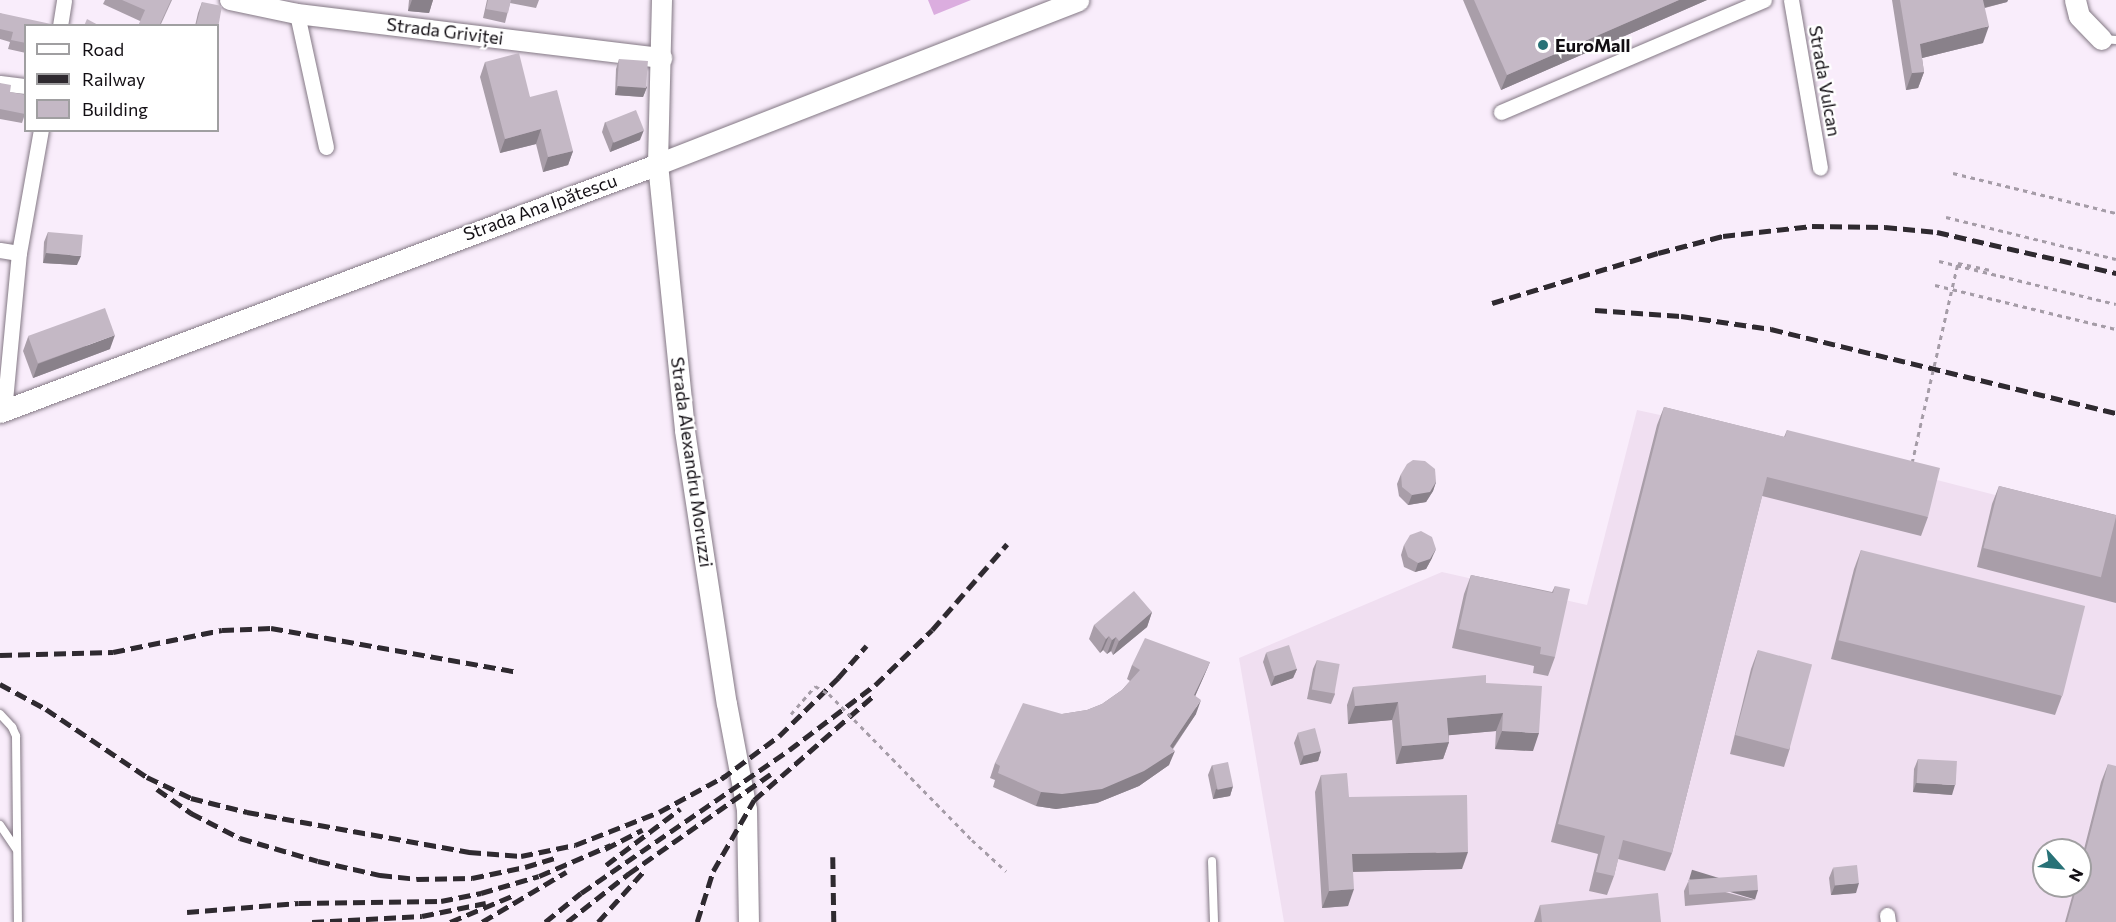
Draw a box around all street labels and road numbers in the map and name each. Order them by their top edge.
street label: Strada Griviței [385,13,505,49]
street label: Strada Vulcan [1805,24,1845,138]
street label: Strada Ana Ipătescu [460,169,620,245]
street label: Strada Alexandru Moruzzi [667,356,717,568]

